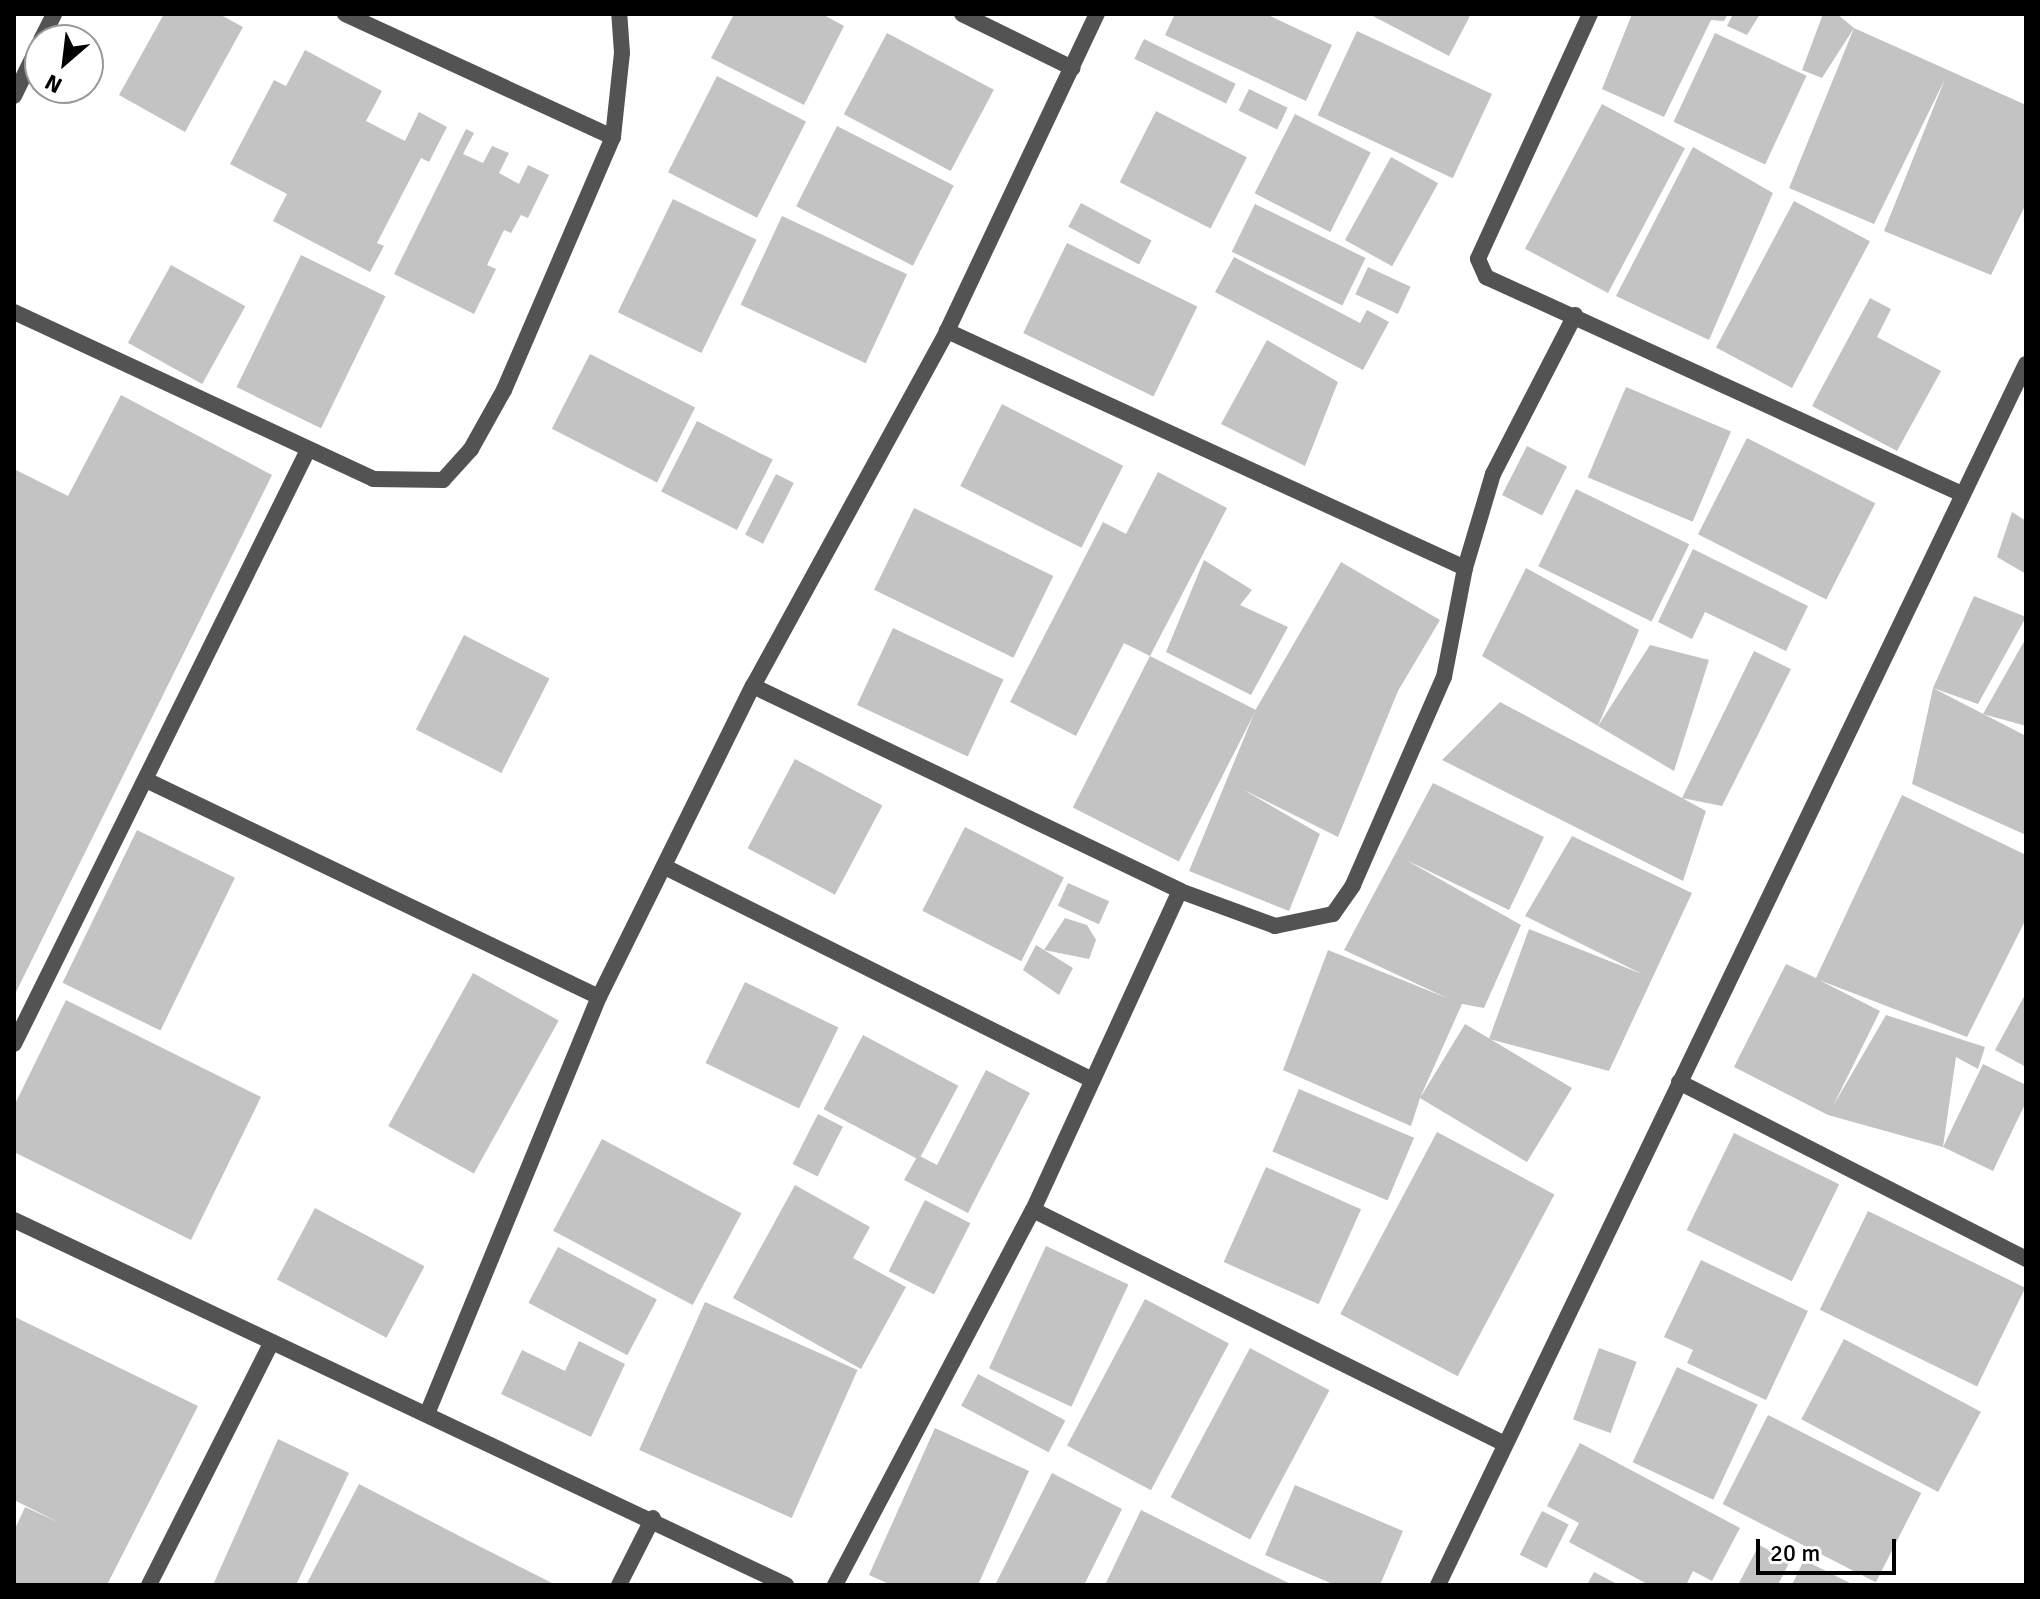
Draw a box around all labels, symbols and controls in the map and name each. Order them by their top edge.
north arrow [24,24,104,104]
text: N [40,68,67,99]
scale bar [1760,1523,1900,1573]
text: 20 m [1770,1538,1820,1568]

